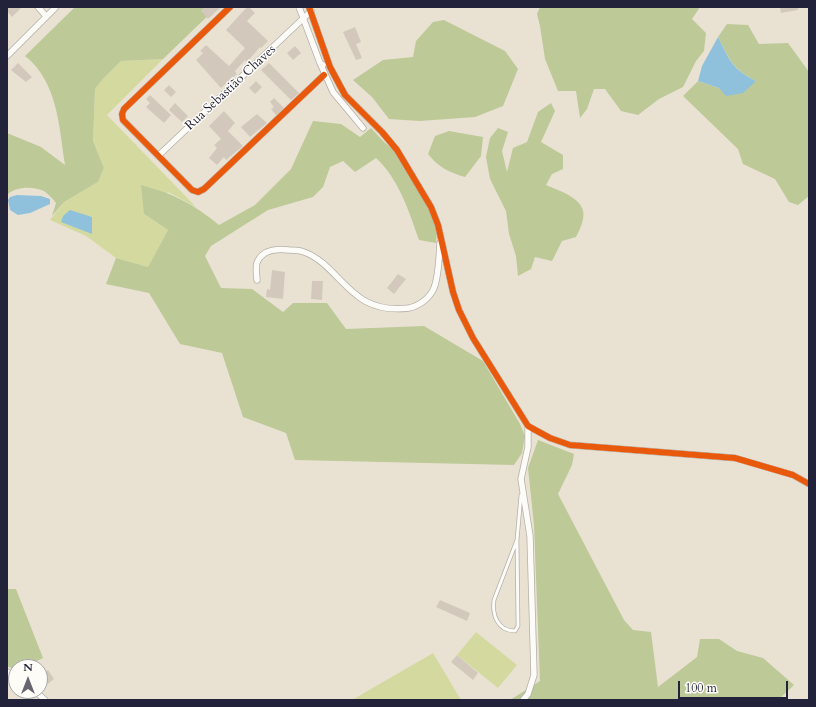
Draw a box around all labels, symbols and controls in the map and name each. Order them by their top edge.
street label: Rua Sebastião Chaves [183,42,279,134]
north arrow [8,659,48,699]
text: N [23,660,33,675]
scale bar [680,673,790,699]
text: 100 m [685,680,717,696]

